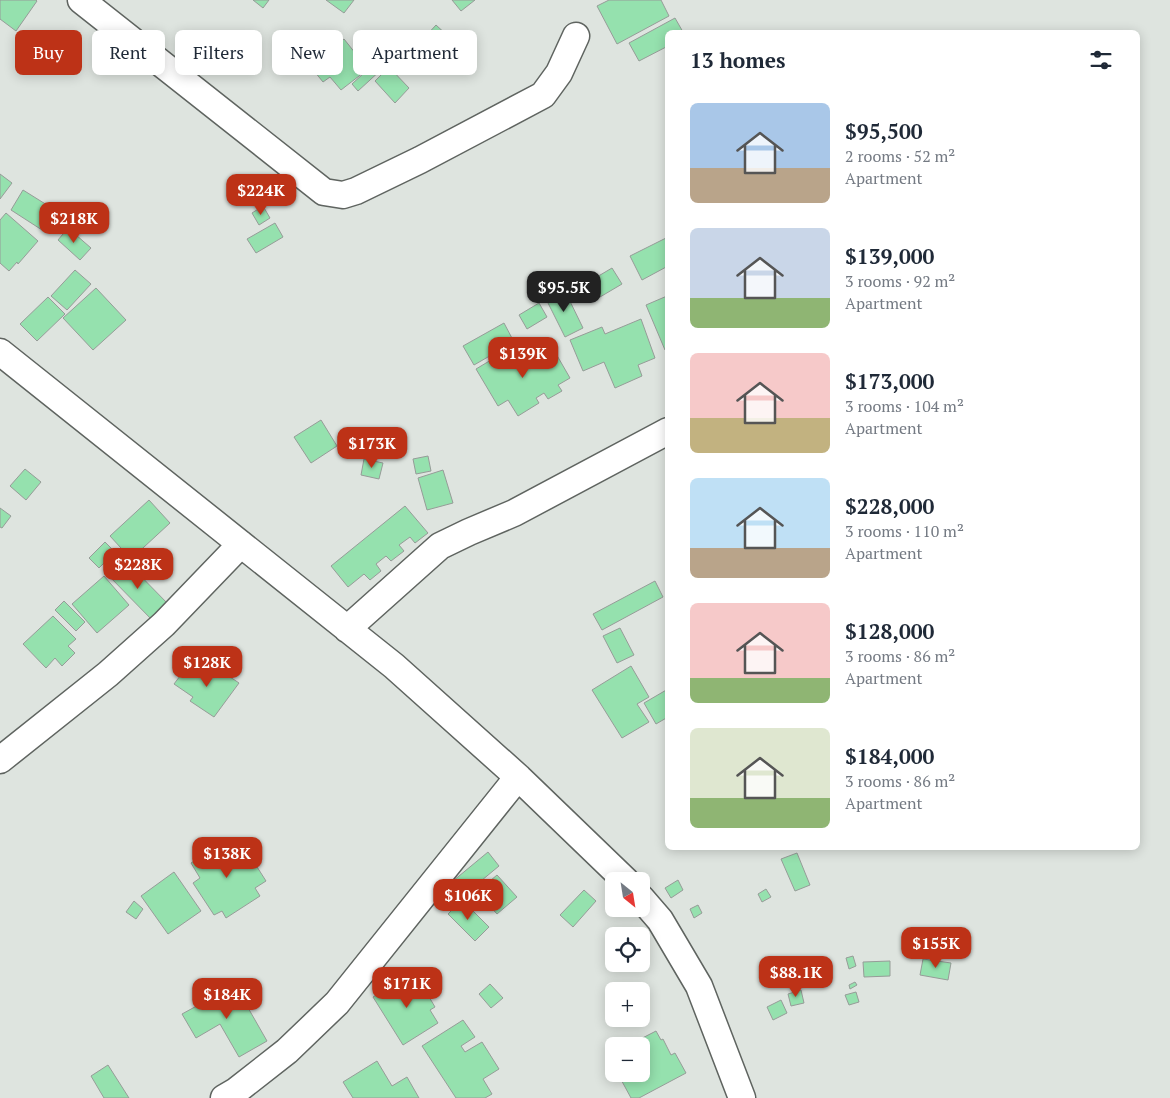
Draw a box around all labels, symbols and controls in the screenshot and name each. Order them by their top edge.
chip: Buy [15,30,82,75]
chip: Rent [92,30,165,75]
chip: Filters [175,30,262,75]
chip: New [272,30,343,75]
chip: Apartment [353,30,477,75]
text: 13 homes [690,46,786,74]
icon: filters [1087,46,1115,74]
text: $95,500 [845,117,923,145]
icon: home [730,123,790,183]
text: 2 rooms · 52 m² [845,145,955,167]
text: Apartment [845,167,922,189]
pin: $224K [226,174,296,216]
text: $224K [237,179,285,201]
pin: $218K [39,202,109,244]
text: $218K [50,207,98,229]
text: $139,000 [845,242,934,270]
icon: home [730,248,790,308]
pin: $95.5K [523,270,605,313]
text: 3 rooms · 92 m² [845,270,955,292]
text: $95.5K [538,276,590,298]
text: Apartment [845,292,922,314]
pin: $139K [488,336,558,379]
text: $139K [499,342,547,364]
text: $173,000 [845,367,934,395]
icon: home [730,373,790,433]
text: 3 rooms · 104 m² [845,395,964,417]
text: Apartment [845,417,922,439]
pin: $173K [337,426,407,469]
text: $173K [348,432,396,454]
text: $228,000 [845,492,934,520]
icon: home [730,498,790,558]
text: 3 rooms · 110 m² [845,520,964,542]
text: Apartment [845,542,922,564]
pin: $228K [103,548,173,590]
text: $228K [114,553,162,575]
text: $128,000 [845,617,934,645]
icon: home [730,623,790,683]
text: 3 rooms · 86 m² [845,645,955,667]
pin: $128K [172,646,242,688]
text: $128K [183,651,231,673]
text: Apartment [845,667,922,689]
text: $184,000 [845,742,934,770]
icon: home [730,748,790,808]
text: 3 rooms · 86 m² [845,770,955,792]
text: Apartment [845,792,922,814]
pin: $138K [192,836,262,879]
text: $138K [203,842,251,864]
north arrow [605,872,650,918]
map controls [605,872,650,1082]
pin: $106K [433,878,503,921]
text: $106K [444,884,492,906]
pin: $155K [901,926,971,969]
button: locate [605,927,650,972]
text: $155K [912,932,960,954]
pin: $88.1K [755,956,837,998]
text: $88.1K [770,961,822,983]
pin: $171K [372,966,442,1009]
text: $171K [383,972,431,994]
pin: $184K [192,978,262,1020]
button: + [605,982,650,1027]
text: $184K [203,983,251,1005]
button: − [605,1037,650,1082]

